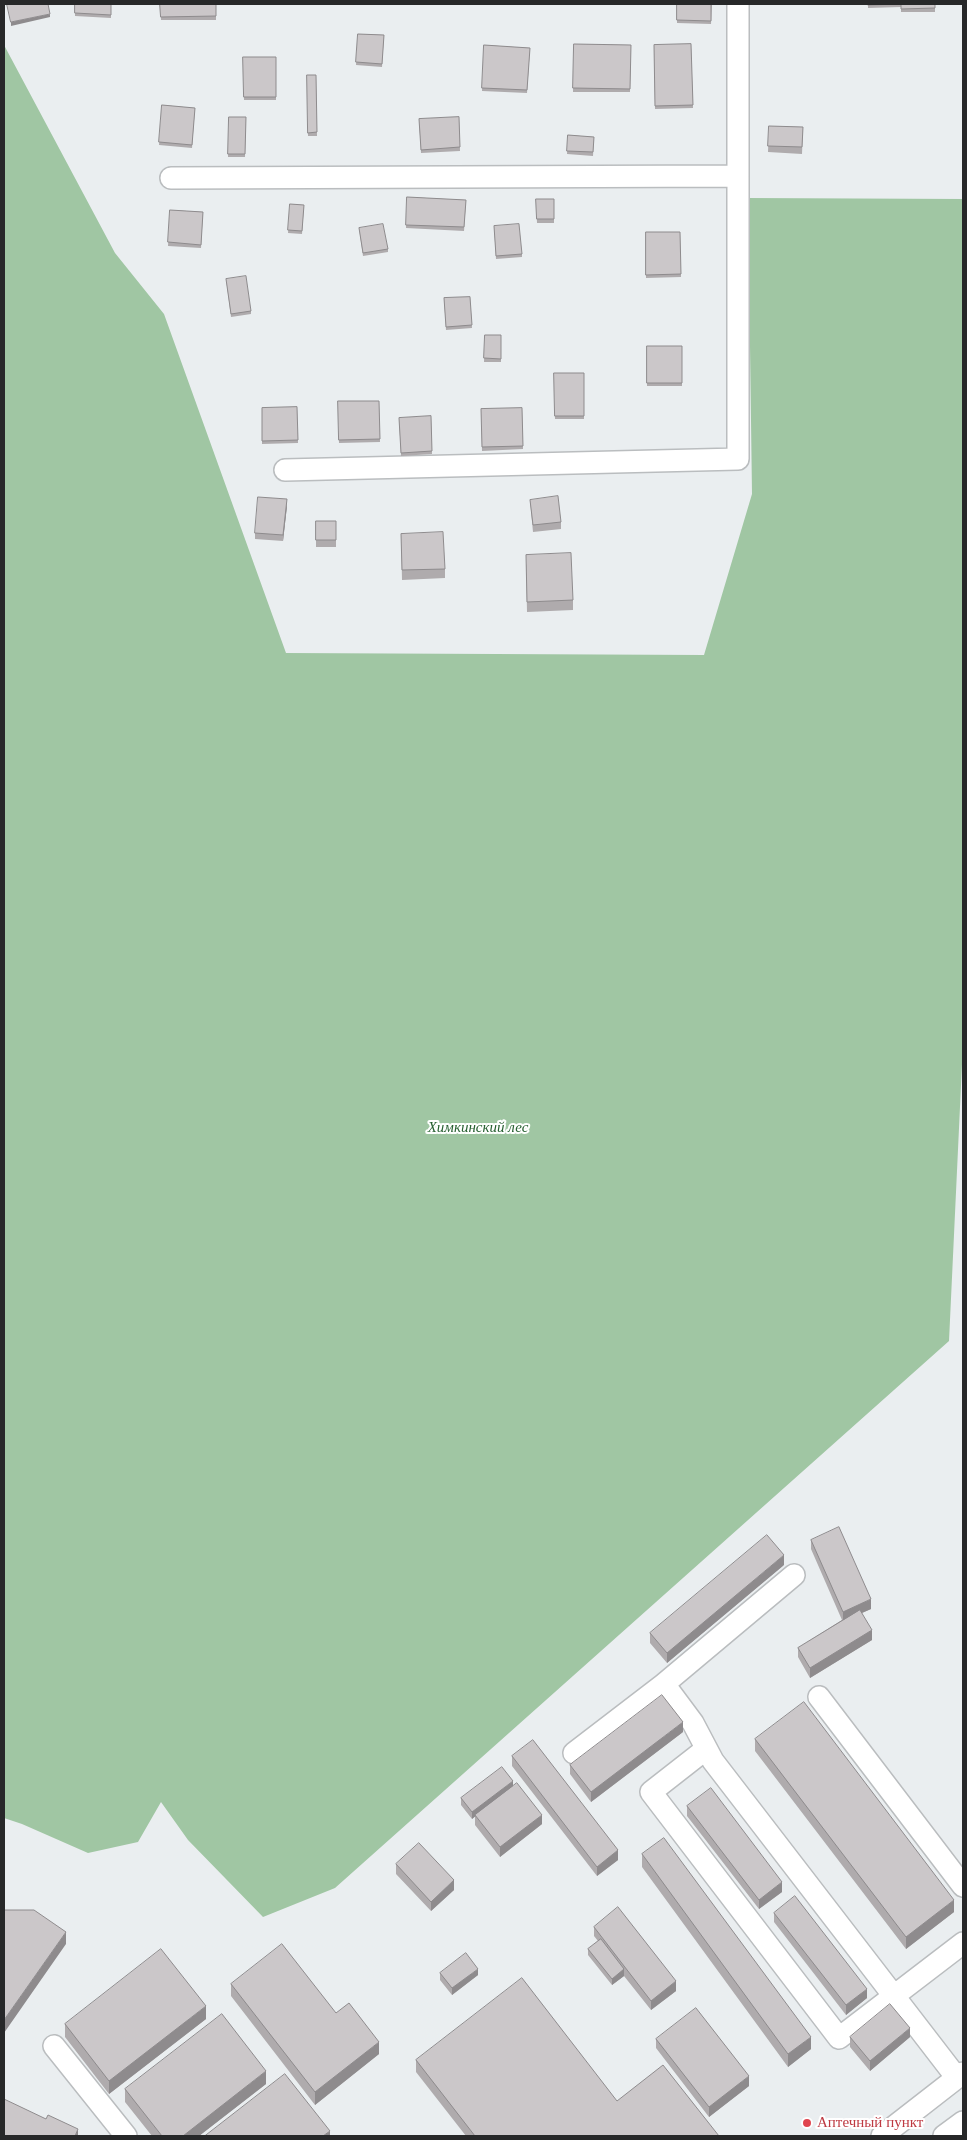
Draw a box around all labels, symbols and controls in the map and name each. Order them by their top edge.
park label: Химкинский лес [428,1119,528,1137]
place label: Аптечный пункт [817,2114,923,2132]
marker: Аптечный пункт [801,2117,813,2129]

